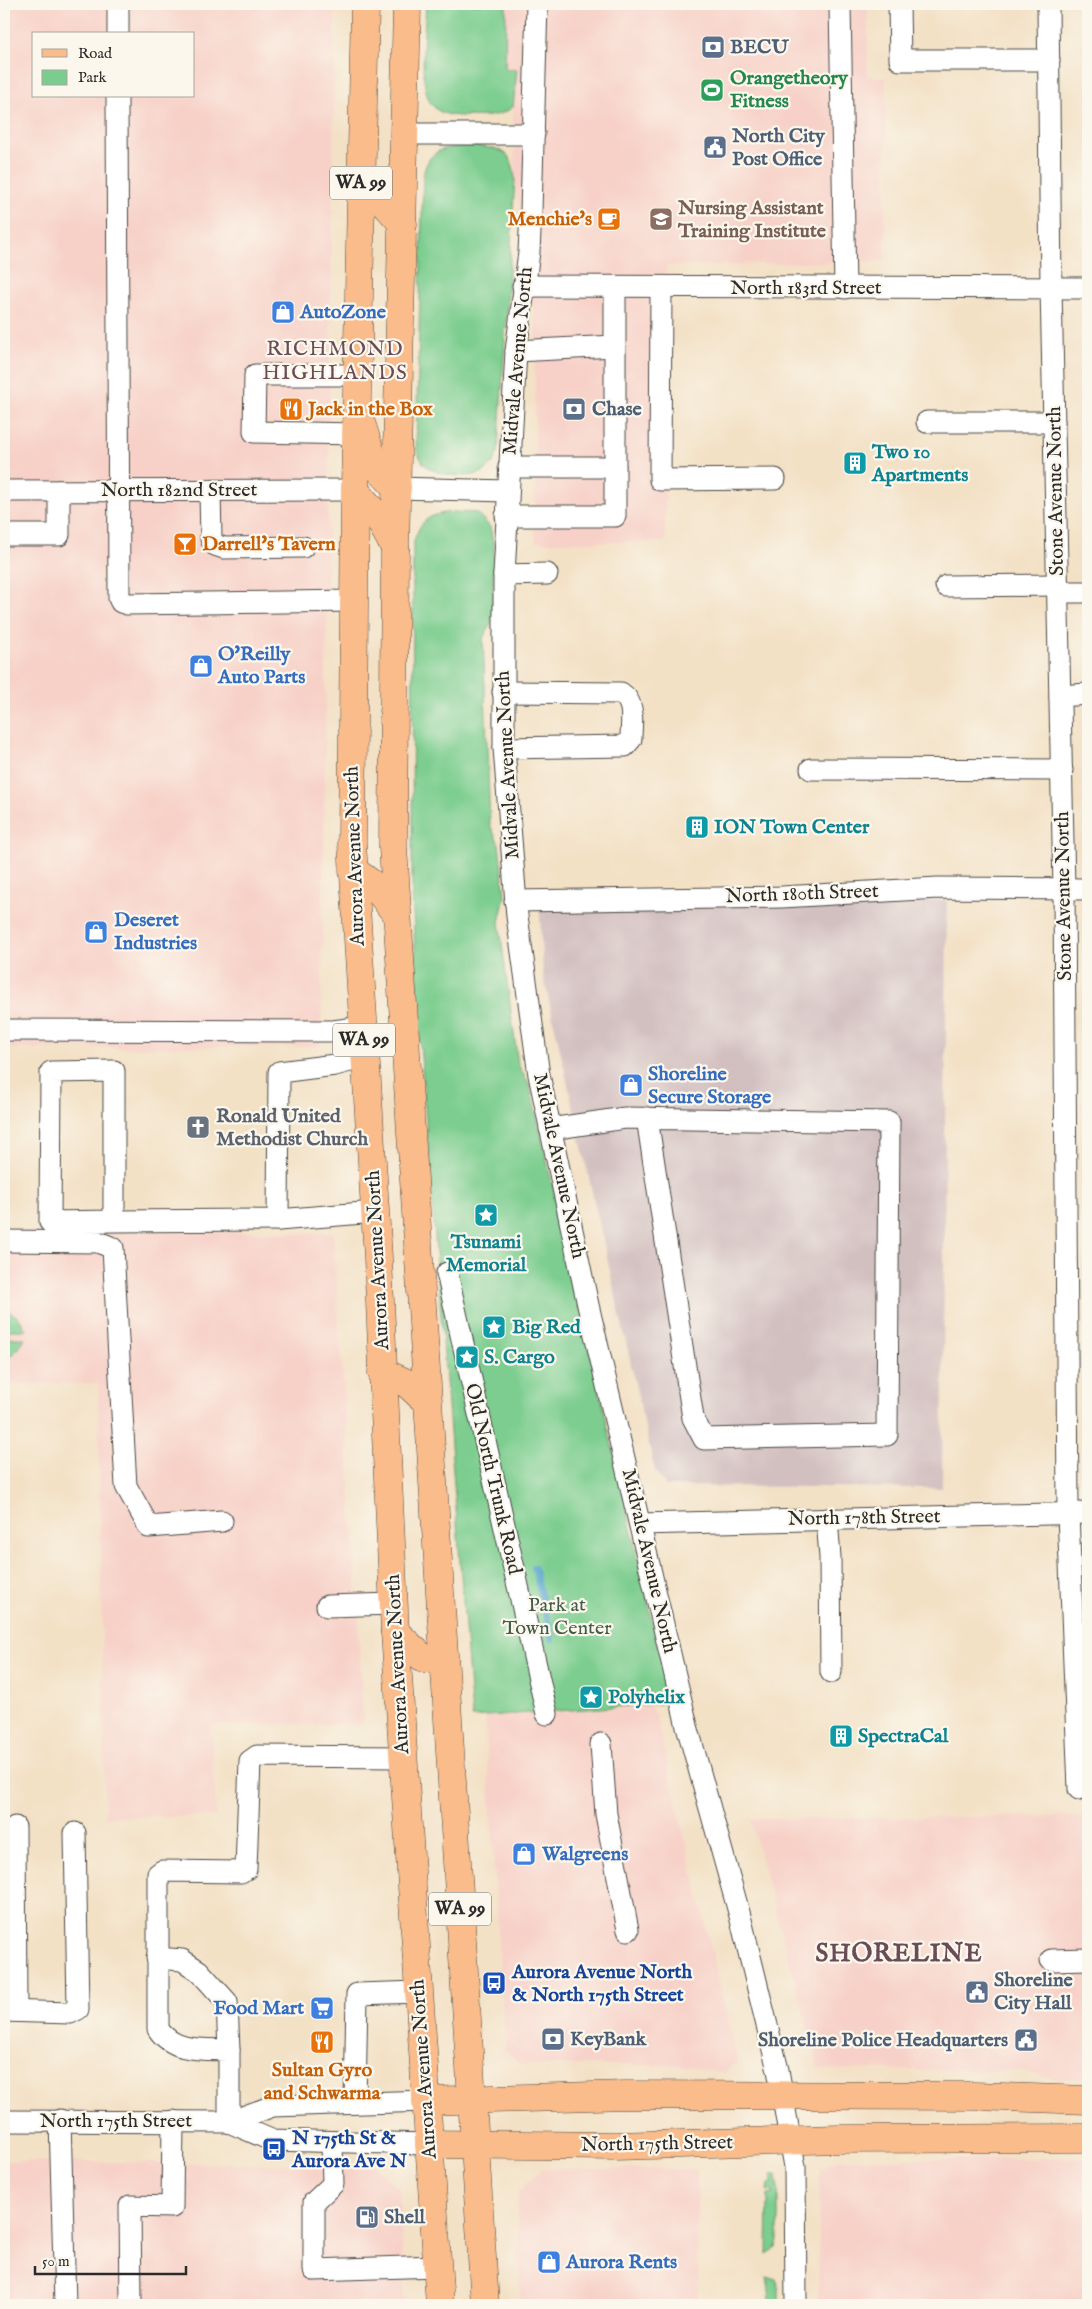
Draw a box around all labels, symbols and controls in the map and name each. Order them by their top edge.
legend [32,32,195,98]
bank icon: BECU [700,34,726,60]
place label: BECU [730,35,789,60]
text: Road [78,44,113,63]
place label: Orangetheory Fitness [730,66,849,114]
text: Park [78,68,108,87]
sports icon: Orangetheory Fitness [699,77,725,103]
place label: North City Post Office [731,124,826,172]
public building icon: North City Post Office [702,134,728,160]
road number: WA 99 [330,167,392,200]
place label: Nursing Assistant Training Institute [677,196,827,244]
cafe icon: Menchie's [596,206,622,232]
school or university icon: Nursing Assistant Training Institute [648,206,674,232]
place label: Menchie's [507,207,592,232]
street label: Midvale Avenue North [497,266,539,456]
street label: North 183rd Street [730,276,882,301]
shop icon: AutoZone [270,299,296,325]
place label: AutoZone [299,300,387,325]
district label: RICHMOND HIGHLANDS [262,336,408,387]
restaurant icon: Jack in the Box [278,396,304,422]
bank icon: Chase [561,396,587,422]
place label: Jack in the Box [305,397,433,422]
place label: Chase [592,397,643,422]
street label: Stone Avenue North [1042,406,1070,576]
place label: Two 10 Apartments [871,440,968,488]
building icon: Two 10 Apartments [842,450,868,476]
street label: North 182nd Street [101,478,257,503]
bar icon: Darrell's Tavern [172,531,198,557]
place label: Darrell's Tavern [202,532,336,557]
place label: O'Reilly Auto Parts [217,642,305,690]
shop icon: O'Reilly Auto Parts [188,653,214,679]
street label: Midvale Avenue North [491,670,525,860]
street label: Aurora Avenue North [339,765,371,947]
street label: Stone Avenue North [1050,811,1078,981]
building icon: ION Town Center [684,814,710,840]
place label: ION Town Center [714,815,870,840]
street label: North 180th Street [725,879,879,909]
place label: Deseret Industries [114,908,197,956]
shop icon: Deseret Industries [83,919,109,945]
road number: WA 99 [333,1024,395,1056]
place label: Shoreline Secure Storage [648,1062,772,1110]
street label: Midvale Avenue North [527,1071,591,1261]
shop icon: Shoreline Secure Storage [618,1072,644,1098]
place label: Ronald United Methodist Church [216,1104,368,1152]
church icon: Ronald United Methodist Church [185,1114,211,1140]
street label: Aurora Avenue North [361,1169,395,1352]
place icon: Tsunami Memorial [473,1202,499,1228]
place label: Tsunami Memorial [446,1230,527,1278]
place icon: Big Red [481,1314,507,1340]
place label: Big Red [512,1315,582,1340]
place icon: S. Cargo [454,1344,480,1370]
place label: S. Cargo [484,1345,555,1370]
street label: Old North Trunk Road [459,1381,527,1577]
street label: Midvale Avenue North [616,1466,682,1656]
street label: North 178th Street [787,1504,941,1532]
street label: Aurora Avenue North [381,1573,415,1756]
park label: Park at Town Center [503,1593,612,1641]
place icon: Polyhelix [578,1684,604,1710]
place label: Polyhelix [608,1685,685,1710]
building icon: SpectraCal [828,1723,854,1749]
place label: SpectraCal [858,1724,949,1749]
shop icon: Walgreens [511,1841,537,1867]
place label: Walgreens [541,1842,628,1867]
road number: WA 99 [429,1892,491,1926]
district label: SHORELINE [815,1938,983,1970]
place label: Aurora Avenue North & North 175th Street [511,1960,692,2008]
place label: Shoreline City Hall [994,1968,1074,2016]
bus stop icon: Aurora Avenue North & North 175th Street [481,1970,507,1996]
street label: Aurora Avenue North [405,1978,443,2161]
public building icon: Shoreline City Hall [964,1979,990,2005]
supermarket icon: Food Mart [309,1995,335,2021]
place label: Food Mart [213,1996,304,2021]
bank icon: KeyBank [540,2026,566,2052]
place label: KeyBank [570,2027,648,2052]
public building icon: Shoreline Police Headquarters [1013,2027,1039,2053]
place label: Shoreline Police Headquarters [758,2028,1008,2053]
restaurant icon: Sultan Gyro and Schwarma [309,2029,335,2055]
place label: Sultan Gyro and Schwarma [264,2058,381,2106]
street label: North 175th Street [40,2109,192,2134]
place label: N 175th St & Aurora Ave N [291,2126,408,2174]
street label: North 175th Street [581,2130,733,2158]
bus stop icon: N 175th St & Aurora Ave N [261,2136,287,2162]
fuel station icon: Shell [354,2204,380,2230]
place label: Shell [384,2205,425,2230]
scale bar [35,2244,186,2276]
shop icon: Aurora Rents [536,2249,562,2275]
place label: Aurora Rents [565,2250,677,2275]
text: 50 m [42,2252,70,2271]

